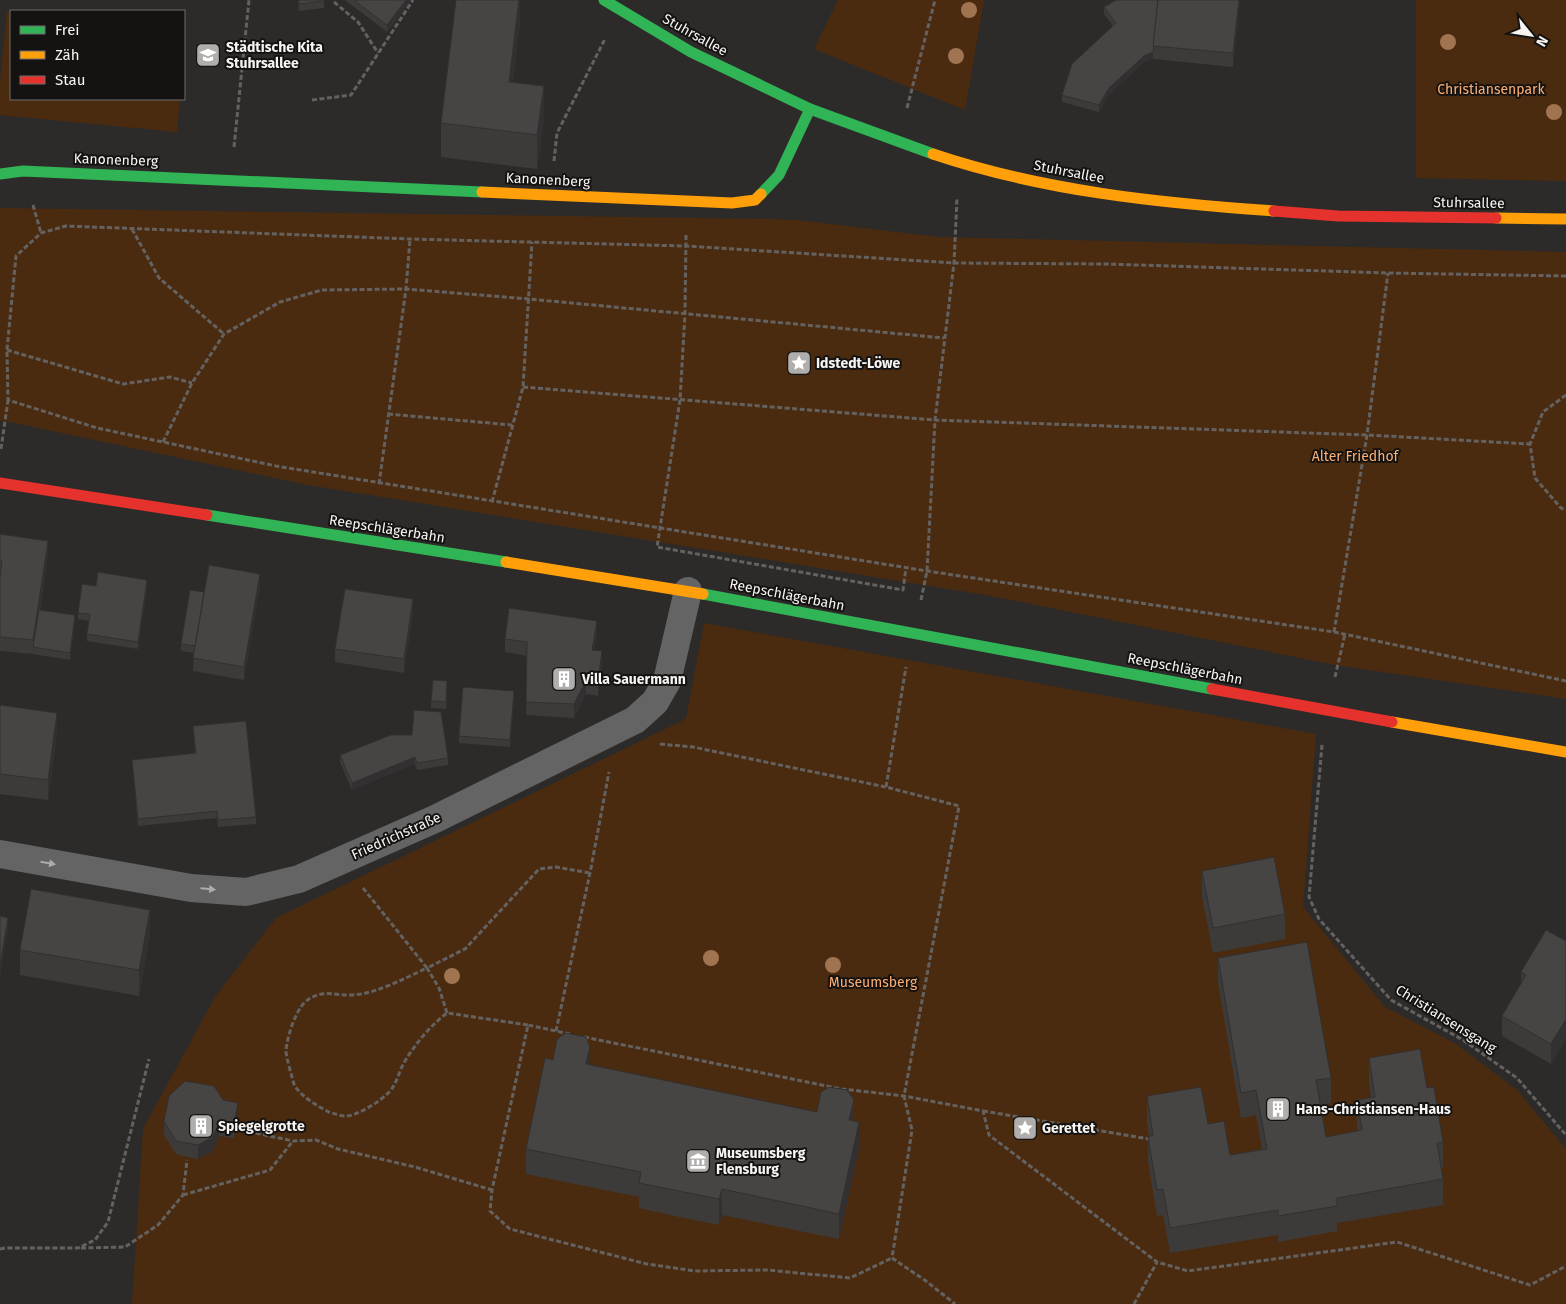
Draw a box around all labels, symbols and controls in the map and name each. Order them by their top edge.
legend [10,10,185,100]
street label: Stuhrsallee [660,10,730,60]
north arrow [1506,10,1556,60]
text: Frei [55,21,80,39]
text: N [1532,33,1552,50]
place label: Städtische Kita Stuhrsallee [226,39,323,72]
school or university icon: Städtische Kita Stuhrsallee [195,42,221,68]
text: Zäh [55,46,80,64]
text: Stau [55,71,85,89]
park label: Christiansenpark [1437,81,1546,98]
street label: Kanonenberg [73,150,159,170]
street label: Stuhrsallee [1032,157,1106,187]
street label: Kanonenberg [505,169,591,191]
street label: Stuhrsallee [1433,194,1505,212]
place icon: Idstedt-Löwe [786,350,812,376]
place label: Idstedt-Löwe [816,355,901,372]
park label: Alter Friedhof [1312,448,1400,465]
street label: Reepschlägerbahn [328,511,446,547]
street label: Reepschlägerbahn [728,575,846,615]
street label: Reepschlägerbahn [1126,649,1244,689]
building icon: Villa Sauermann [551,666,577,692]
place label: Villa Sauermann [581,671,686,688]
street label: Friedrichstraße [349,809,443,863]
one-way arrow [40,859,56,867]
one-way arrow [201,885,217,893]
park label: Museumsberg [829,974,918,991]
street label: Christiansensgang [1392,981,1500,1057]
building icon: Hans-Christiansen-Haus [1265,1096,1291,1122]
place label: Hans-Christiansen-Haus [1296,1101,1451,1118]
building icon: Spiegelgrotte [188,1113,214,1139]
place icon: Gerettet [1012,1115,1038,1141]
place label: Spiegelgrotte [218,1118,305,1135]
place label: Gerettet [1042,1120,1096,1137]
place label: Museumsberg Flensburg [716,1145,806,1178]
museum icon: Museumsberg Flensburg [685,1148,711,1174]

